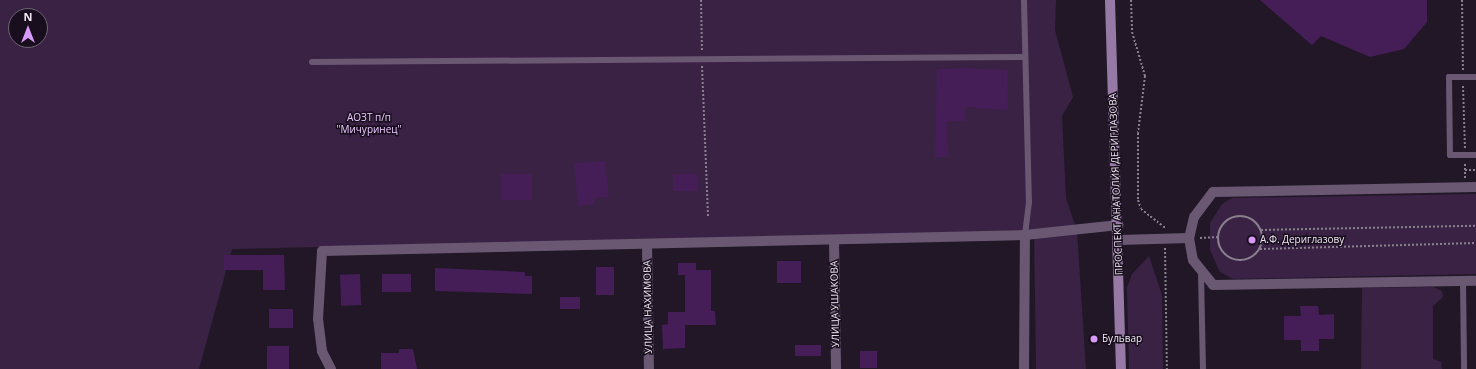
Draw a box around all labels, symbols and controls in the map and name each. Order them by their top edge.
north arrow [8,8,48,48]
text: N [24,9,32,24]
street label: ПРОСПЕКТ АНАТОЛИЯ ДЕРИГЛАЗОВА [1107,93,1125,275]
park label: АОЗТ п/п "Мичуринец" [336,111,402,134]
place label: А.Ф. Дериглазову [1260,234,1344,246]
marker: А.Ф. Дериглазову [1247,235,1257,245]
street label: УЛИЦА НАХИМОВА [641,260,655,354]
street label: УЛИЦА УШАКОВА [828,261,842,347]
place label: Бульвар [1102,333,1142,345]
marker: Бульвар [1089,334,1099,344]

